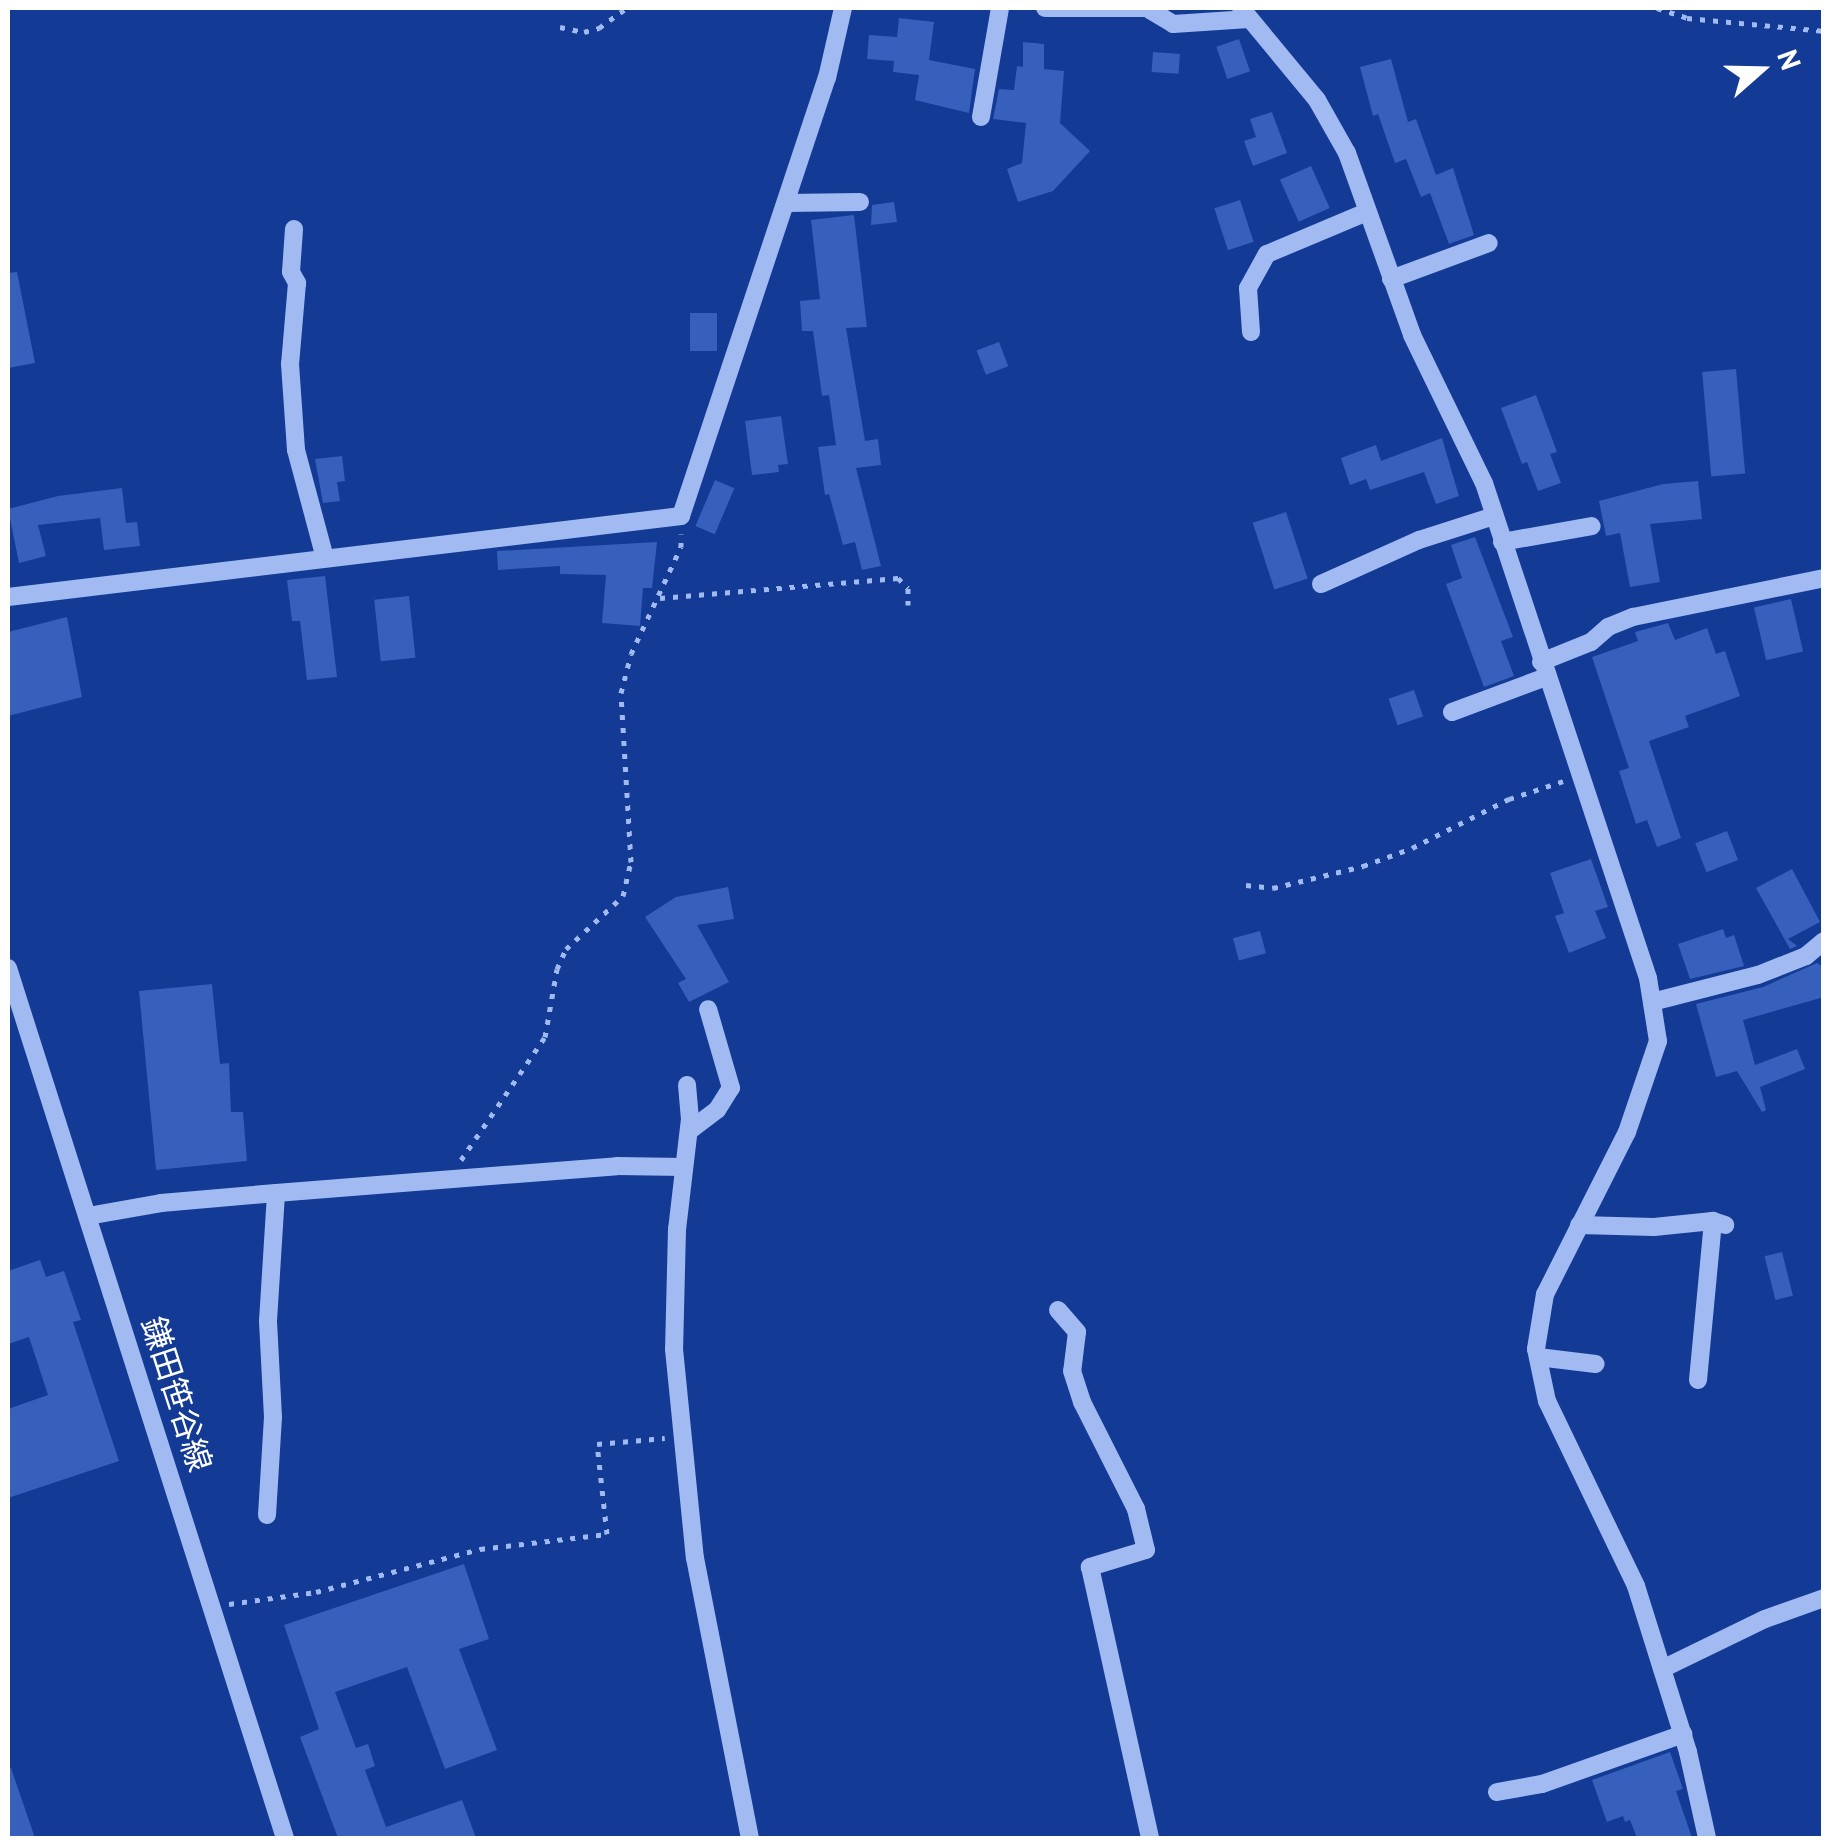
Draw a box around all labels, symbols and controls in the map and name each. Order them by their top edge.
north arrow [1711,20,1811,120]
text: N [1769,45,1810,75]
street label: 鎌田笹谷線 [134,1312,220,1476]

